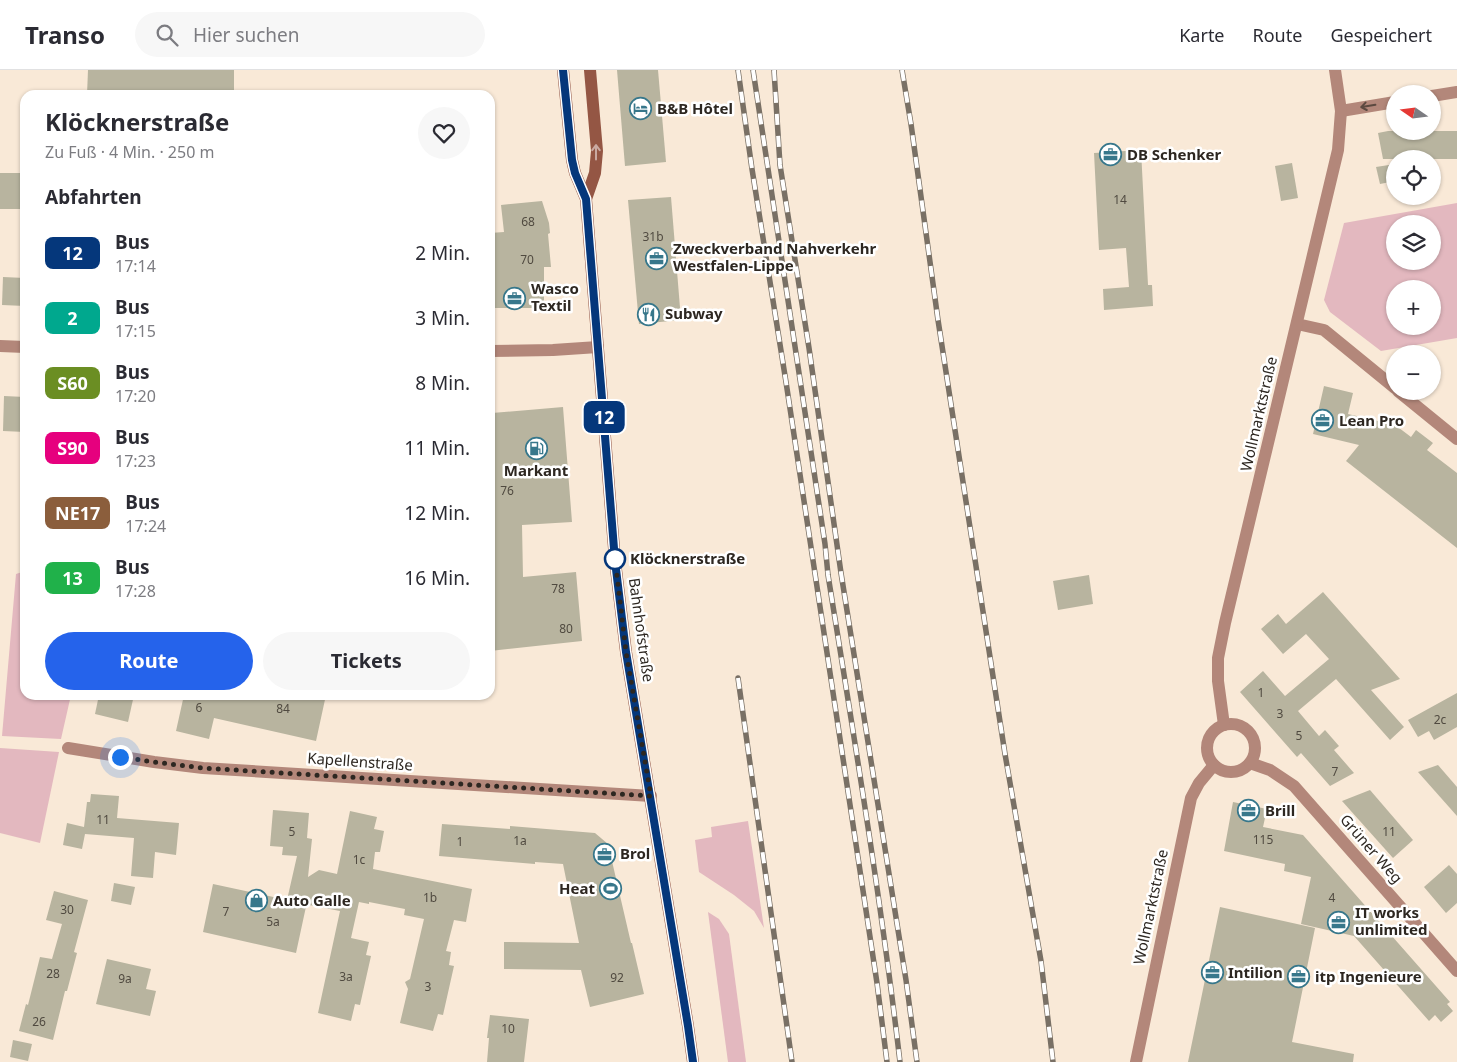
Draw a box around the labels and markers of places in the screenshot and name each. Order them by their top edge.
hotel icon: B&B Hôtel [629,97,653,121]
place label: B&B Hôtel [657,98,733,118]
office icon: DB Schenker [1099,143,1123,167]
place label: DB Schenker [1127,144,1222,164]
place label: Zweckverband Nahverkehr Westfalen-Lippe [673,238,877,275]
office icon: Zweckverband Nahverkehr Westfalen-Lippe [645,246,669,270]
place label: Wasco Textil [531,278,579,315]
office icon: Wasco Textil [503,286,527,310]
restaurant icon: Subway [637,302,661,326]
place label: Subway [665,303,723,323]
office icon: Lean Pro [1311,409,1335,433]
place label: Lean Pro [1339,410,1404,430]
fuel station icon: Markant [524,436,548,460]
place label: Markant [504,460,569,480]
marker: Klöcknerstraße [604,548,626,570]
place label: Klöcknerstraße [630,548,745,568]
office icon: Brill [1237,799,1261,823]
place label: Brill [1265,800,1295,820]
office icon: Brol [592,842,616,866]
place label: Brol [620,843,650,863]
sports icon: Heat [599,877,623,901]
place label: Heat [559,878,595,898]
shop icon: Auto Galle [245,889,269,913]
place label: Auto Galle [273,890,351,910]
place label: IT works unlimited [1355,902,1428,939]
office icon: IT works unlimited [1327,910,1351,934]
office icon: Intilion [1200,961,1224,985]
place label: Intilion [1228,962,1283,982]
office icon: itp Ingenieure [1287,965,1311,989]
place label: itp Ingenieure [1315,966,1422,986]

